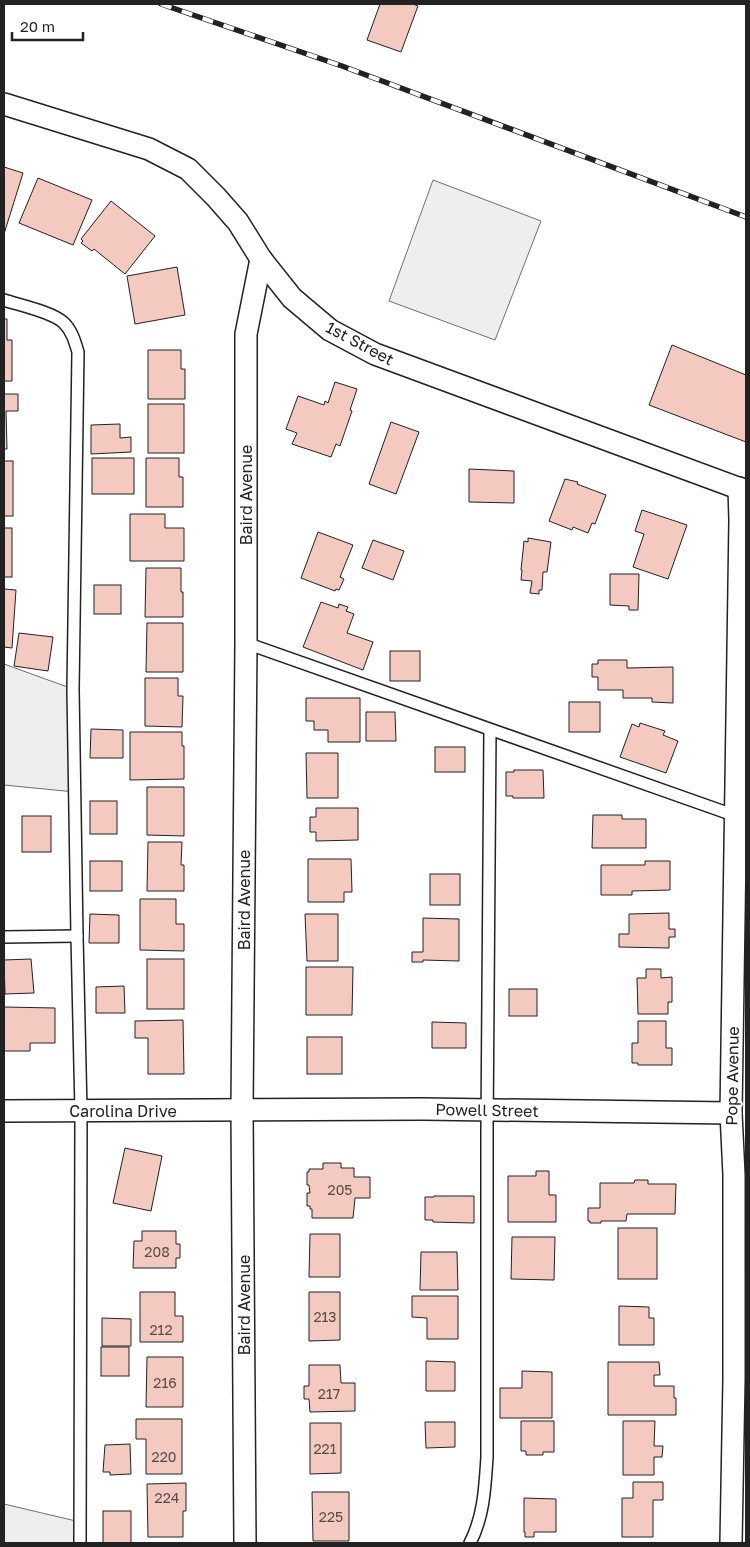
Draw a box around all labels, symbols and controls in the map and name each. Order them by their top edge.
scale bar [12,10,84,42]
text: 20 m [20,17,55,35]
street label: 1st Street [323,317,397,369]
street label: Baird Avenue [236,445,256,545]
street label: Baird Avenue [234,850,254,950]
street label: Pope Avenue [721,1026,743,1126]
street label: Powell Street [435,1099,539,1121]
street label: Carolina Drive [69,1101,177,1121]
house number: 205 [328,1181,352,1198]
house number: 208 [144,1243,170,1260]
street label: Baird Avenue [234,1255,254,1355]
house number: 213 [313,1308,337,1325]
house number: 212 [149,1321,173,1338]
house number: 216 [153,1374,177,1391]
house number: 217 [318,1385,340,1402]
house number: 221 [313,1440,337,1457]
house number: 220 [152,1448,176,1465]
house number: 224 [155,1489,179,1506]
house number: 225 [319,1508,343,1525]

